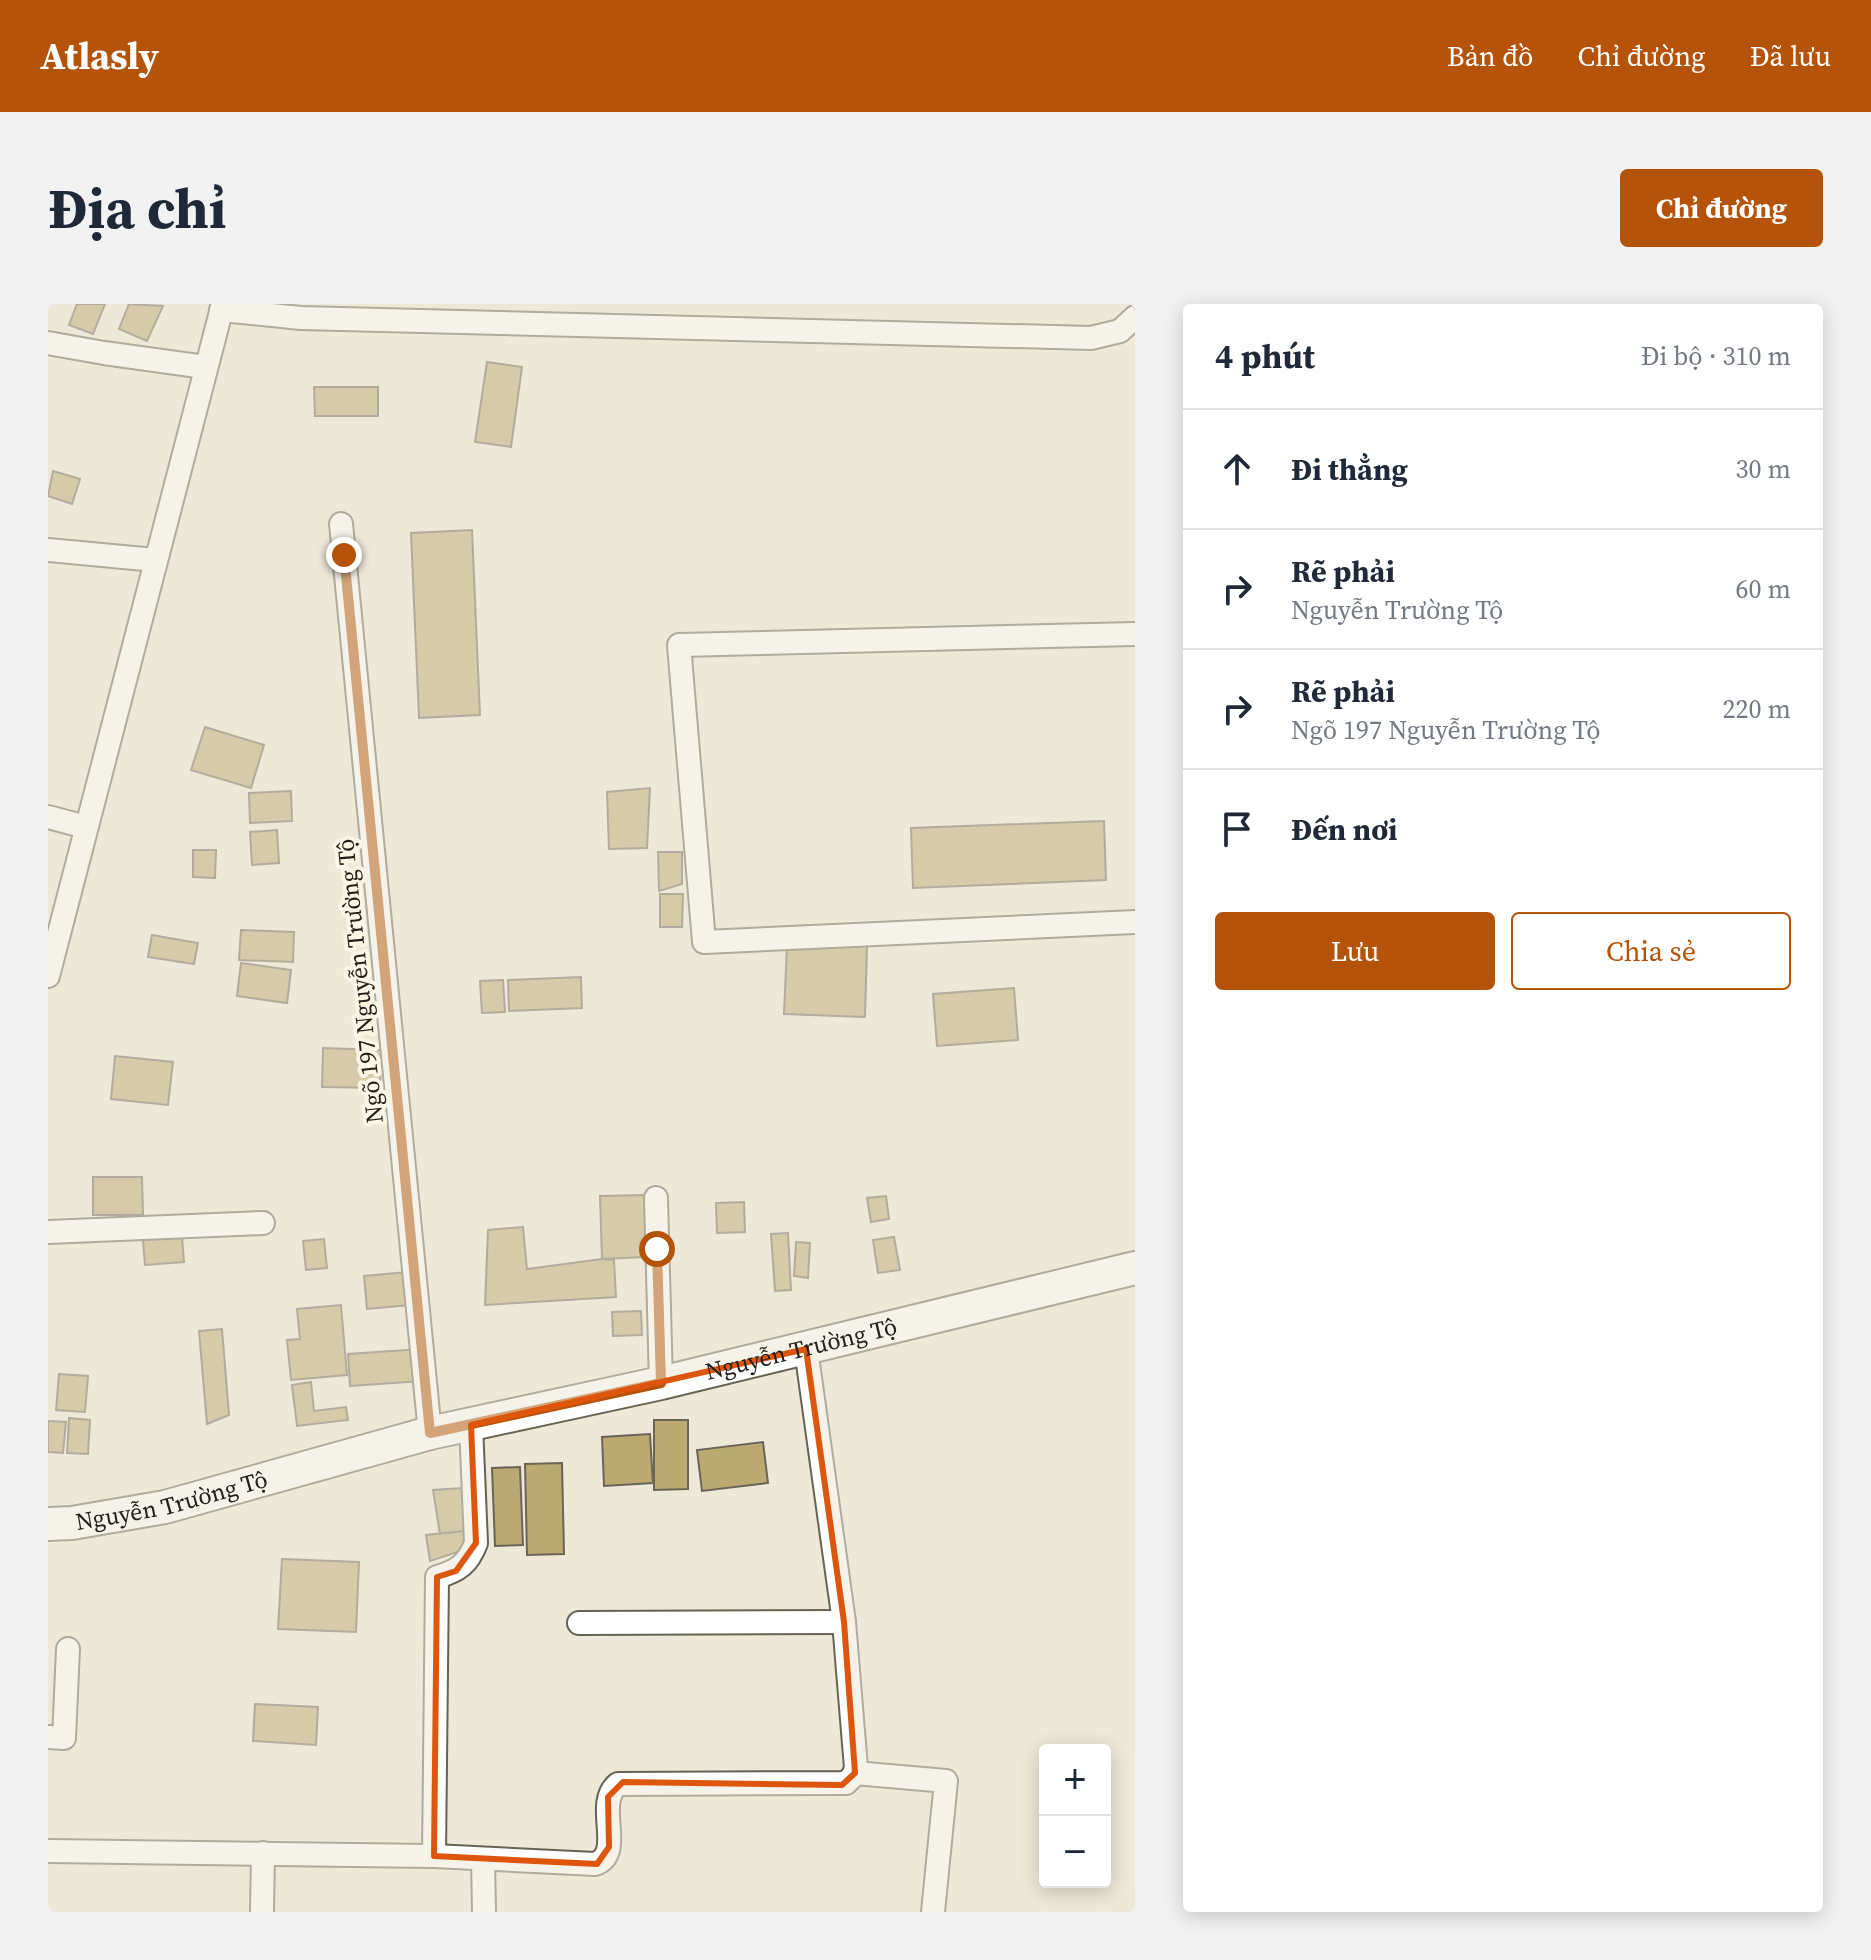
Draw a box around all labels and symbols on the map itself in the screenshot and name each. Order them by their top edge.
route end [326,537,362,573]
street label: Ngõ 197 Nguyễn Trường Tộ [328,837,391,1125]
route start [639,1231,675,1267]
street label: Nguyễn Trường Tộ [702,1309,900,1388]
street label: Nguyễn Trường Tộ [73,1462,271,1538]

